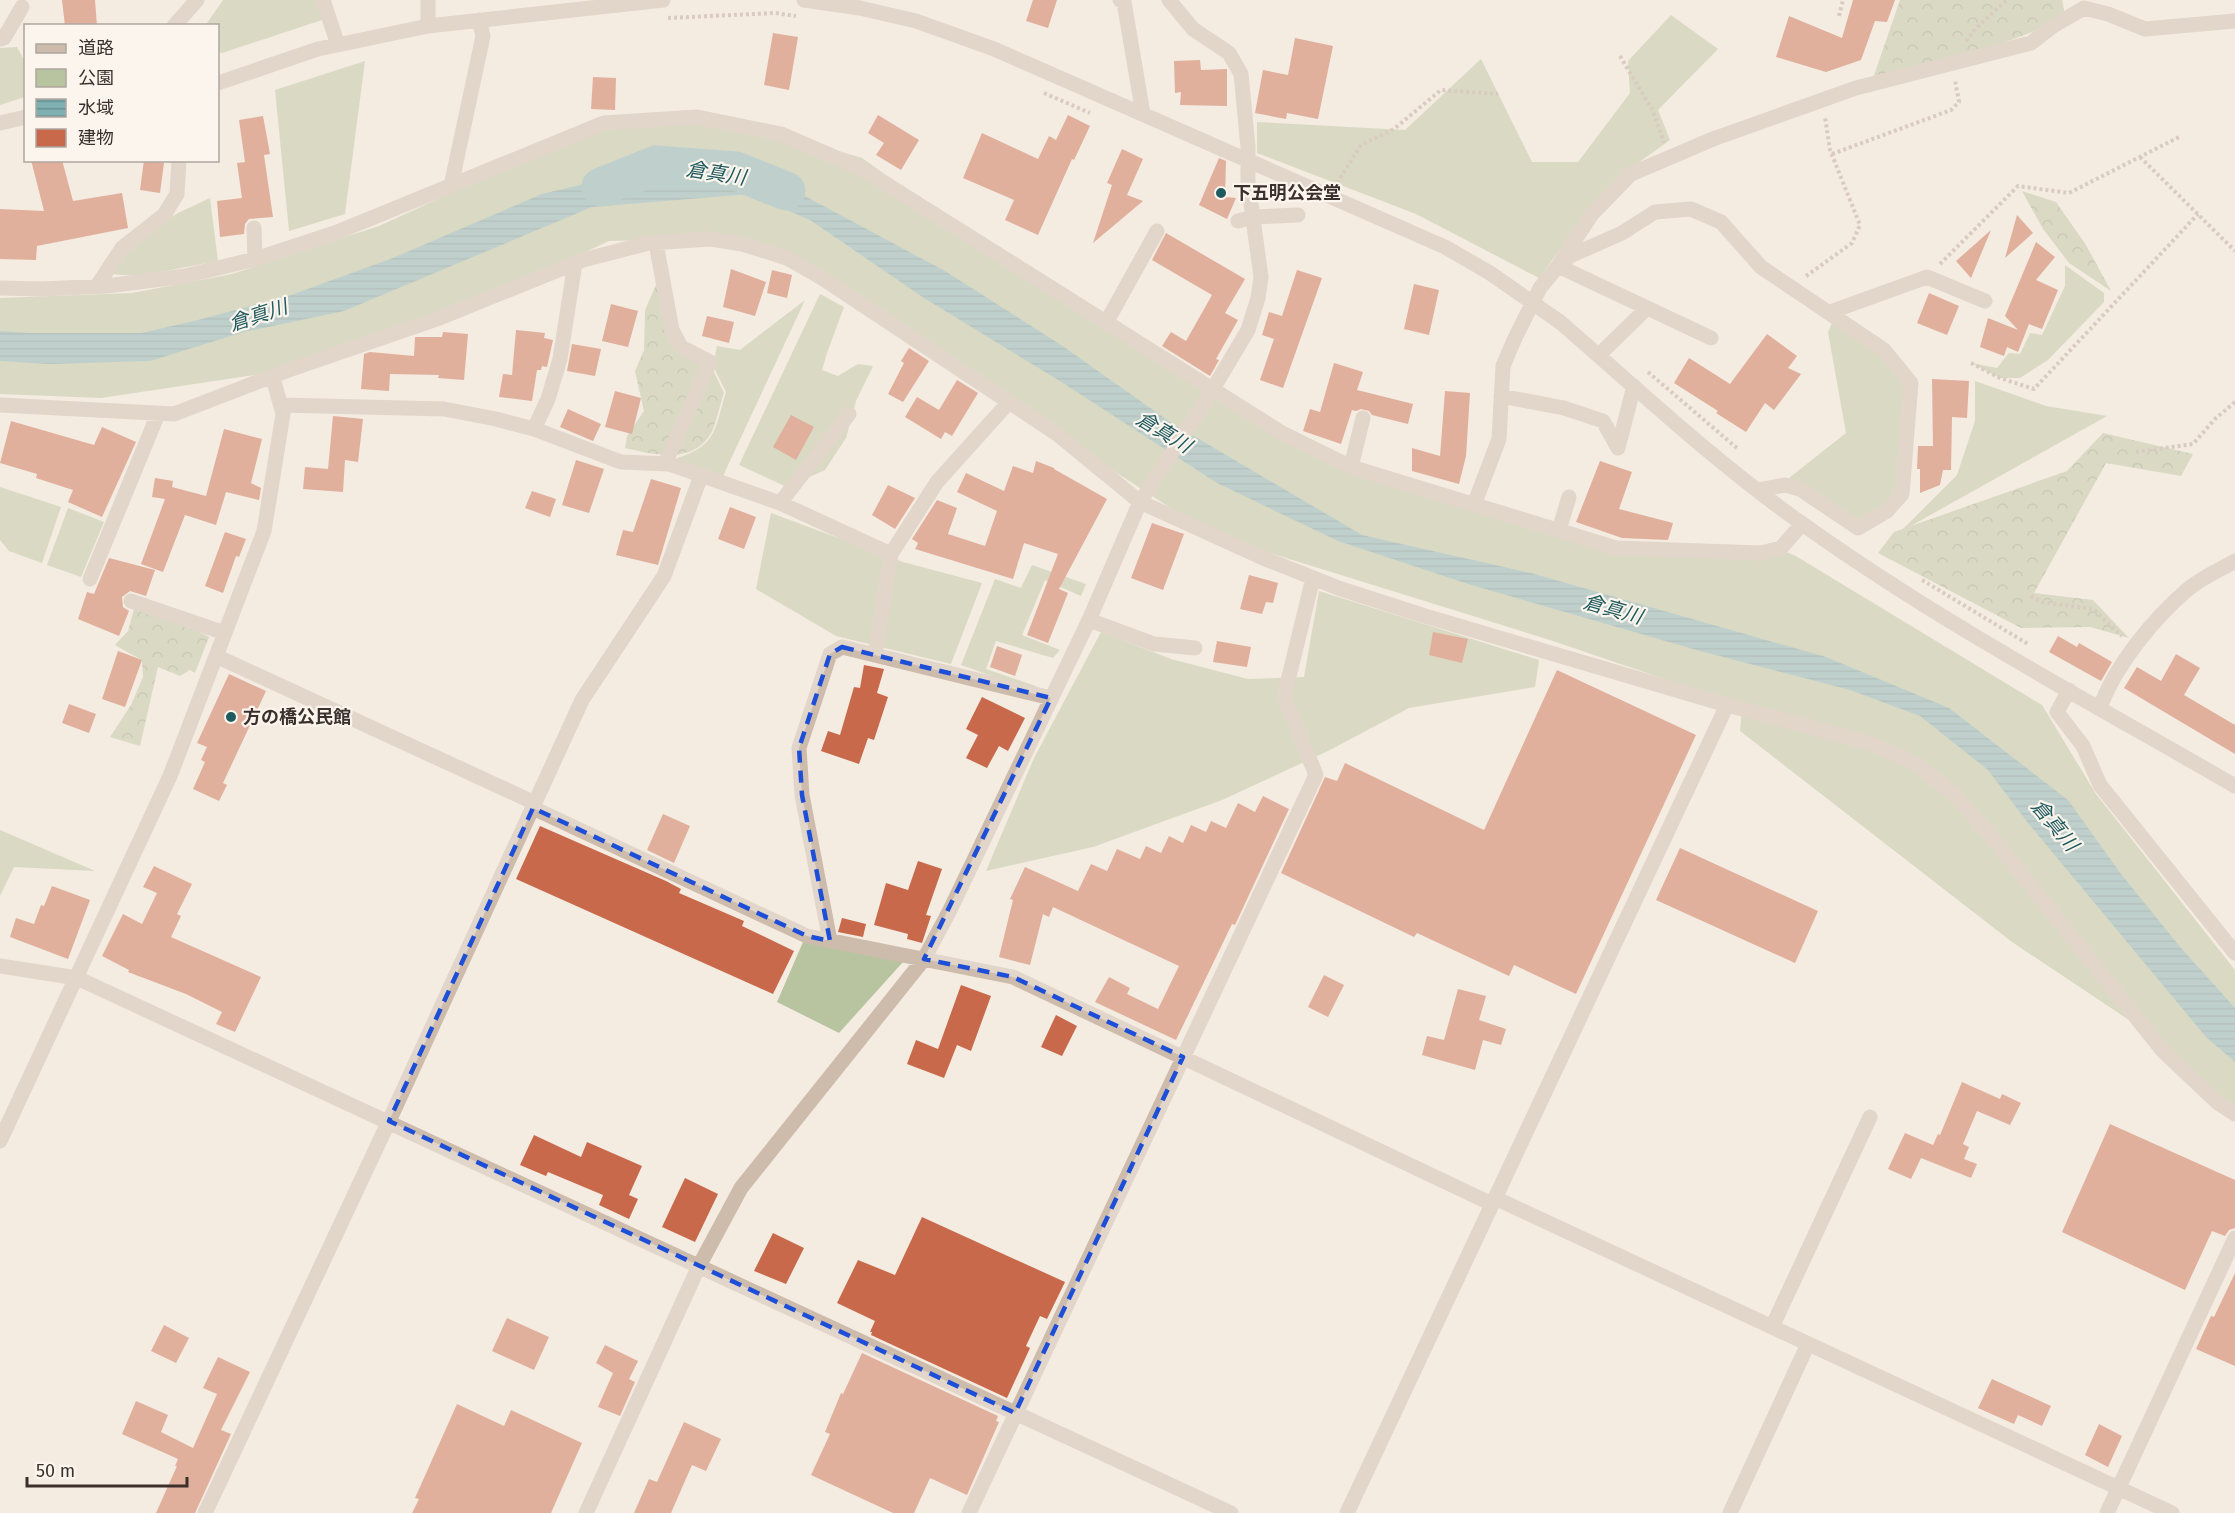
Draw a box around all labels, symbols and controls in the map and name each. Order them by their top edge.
legend [24,24,219,162]
text: 道路 [78,37,114,59]
text: 公園 [78,67,114,89]
text: 水域 [78,97,114,119]
text: 建物 [78,127,114,149]
water label: 倉真川 [684,156,749,190]
place label: 下五明公会堂 [1233,182,1341,204]
marker: 下五明公会堂 [1214,186,1228,200]
water label: 倉真川 [226,294,292,336]
water label: 倉真川 [1132,406,1198,459]
water label: 倉真川 [1581,589,1647,629]
place label: 方の橋公民館 [243,706,351,728]
marker: 方の橋公民館 [224,710,238,724]
water label: 倉真川 [2027,794,2085,857]
scale bar [27,1450,188,1488]
text: 50 m [36,1460,75,1482]

